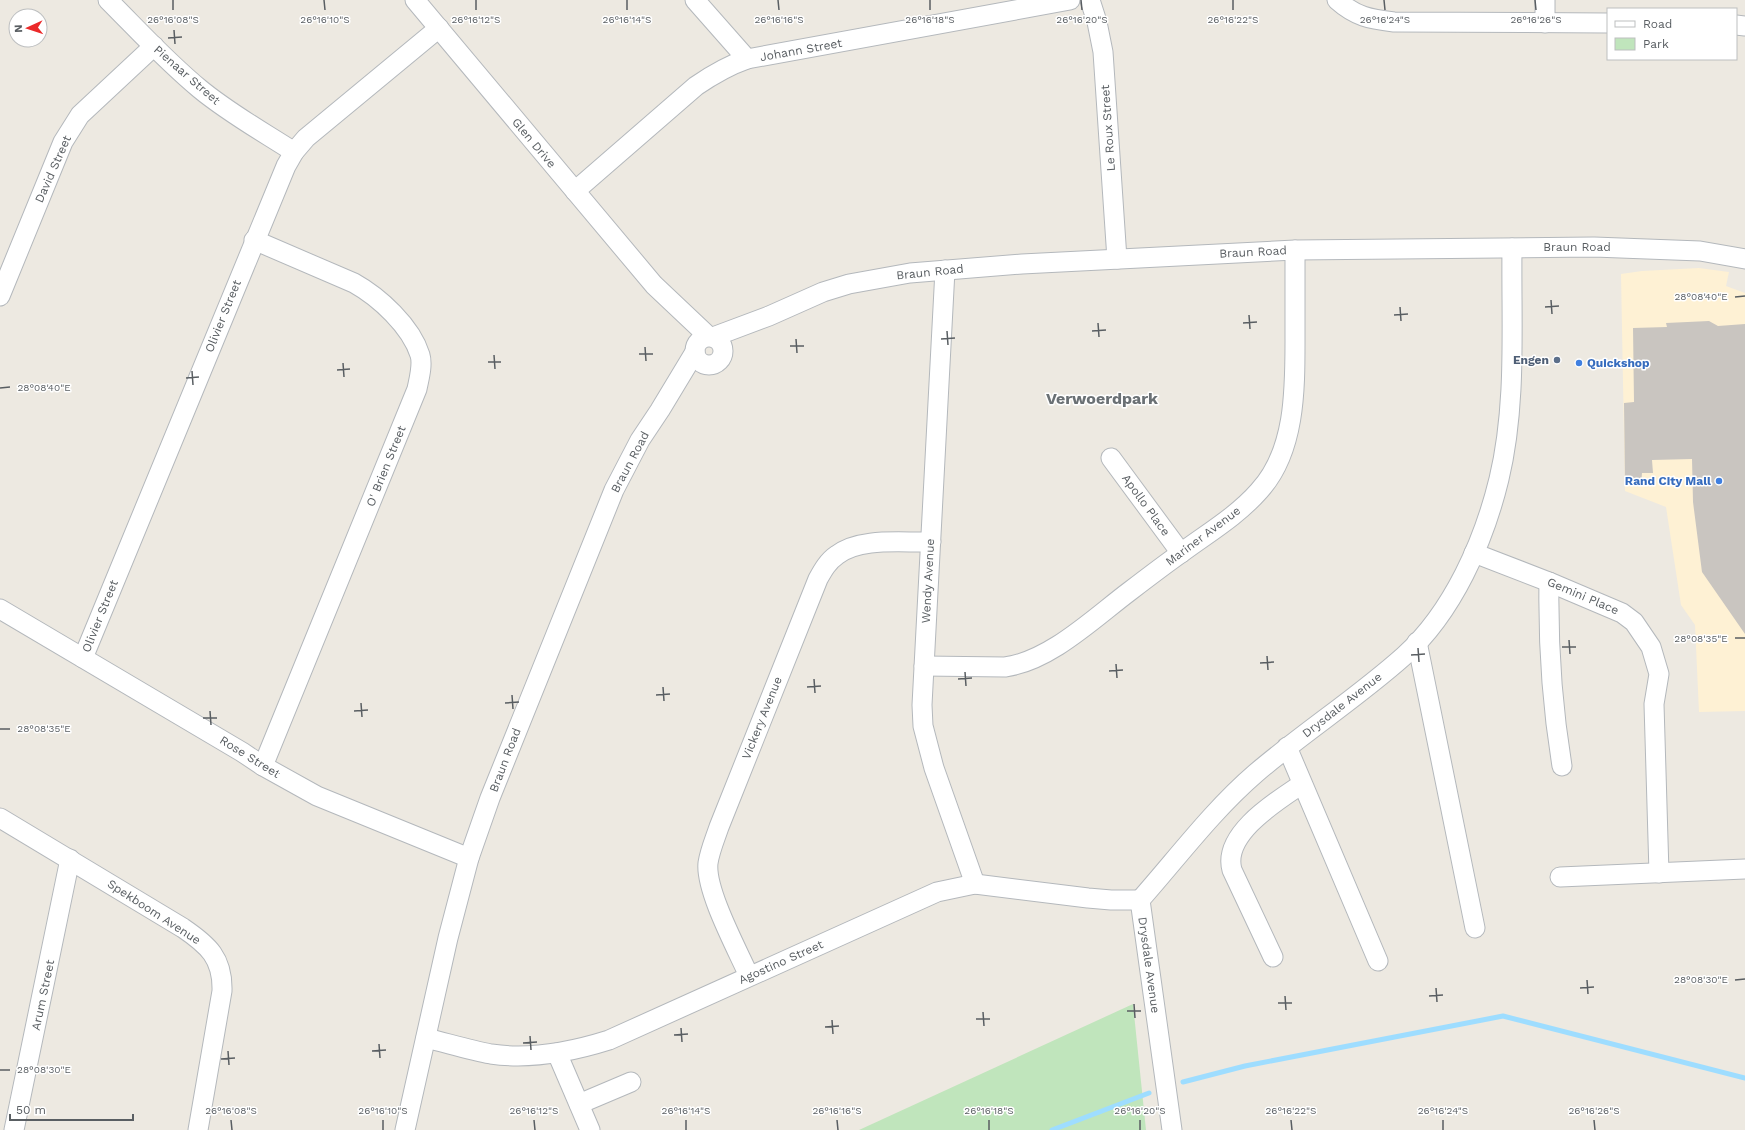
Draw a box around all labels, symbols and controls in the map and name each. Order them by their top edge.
north arrow [8,8,48,48]
legend [1607,8,1737,60]
text: 26°16'08"S [147,14,199,25]
text: 26°16'10"S [300,14,350,25]
text: 26°16'12"S [452,14,501,25]
text: 26°16'14"S [603,14,651,25]
text: 26°16'16"S [754,14,804,25]
text: 26°16'18"S [905,14,955,25]
text: 26°16'20"S [1056,14,1108,25]
text: 26°16'22"S [1208,14,1258,25]
text: 26°16'24"S [1360,14,1410,25]
text: 26°16'26"S [1510,14,1562,25]
text: Road [1643,17,1672,31]
text: N [12,24,25,33]
street label: Johann Street [759,36,843,64]
text: Park [1643,37,1669,51]
street label: Pienaar Street [151,42,223,108]
street label: Le Roux Street [1098,84,1118,172]
street label: Glen Drive [509,115,559,171]
street label: David Street [32,133,74,205]
street label: Braun Road [1543,240,1611,254]
street label: Braun Road [1219,243,1287,261]
street label: Braun Road [896,262,964,282]
street label: Olivier Street [202,278,244,354]
text: 28°08'40"E [1674,291,1728,302]
place label: Engen [1513,353,1549,367]
marker: Engen [1552,355,1562,365]
place label: Quickshop [1587,356,1650,370]
marker: Quickshop [1574,358,1584,368]
text: 28°08'40"E [17,382,71,393]
district label: Verwoerdpark [1046,389,1158,408]
street label: O' Brien Street [363,423,409,509]
street label: Braun Road [608,429,652,495]
street label: Apollo Place [1119,471,1173,539]
place label: Rand City Mall [1625,474,1711,488]
marker: Rand City Mall [1714,476,1724,486]
street label: Mariner Avenue [1163,503,1243,569]
street label: Wendy Avenue [919,538,937,624]
street label: Gemini Place [1545,575,1621,617]
street label: Olivier Street [79,578,121,654]
text: 28°08'35"E [1674,633,1728,644]
street label: Drysdale Avenue [1300,670,1385,740]
street label: Vickery Avenue [739,674,785,761]
text: 28°08'35"E [17,723,71,734]
street label: Braun Road [486,726,524,794]
street label: Rose Street [217,733,283,781]
street label: Spekboom Avenue [105,877,203,947]
street label: Drysdale Avenue [1135,916,1163,1014]
street label: Agostino Street [737,937,825,987]
street label: Arum Street [29,958,57,1032]
text: 28°08'30"E [1674,974,1728,985]
text: 28°08'30"E [17,1064,71,1075]
scale bar [10,1096,133,1122]
text: 50 m [16,1103,46,1117]
text: 26°16'08"S [205,1105,257,1116]
text: 26°16'10"S [358,1105,408,1116]
text: 26°16'12"S [510,1105,559,1116]
text: 26°16'14"S [662,1105,710,1116]
text: 26°16'16"S [812,1105,862,1116]
text: 26°16'18"S [964,1105,1014,1116]
text: 26°16'20"S [1114,1105,1166,1116]
text: 26°16'22"S [1266,1105,1316,1116]
text: 26°16'24"S [1418,1105,1468,1116]
text: 26°16'26"S [1568,1105,1620,1116]

